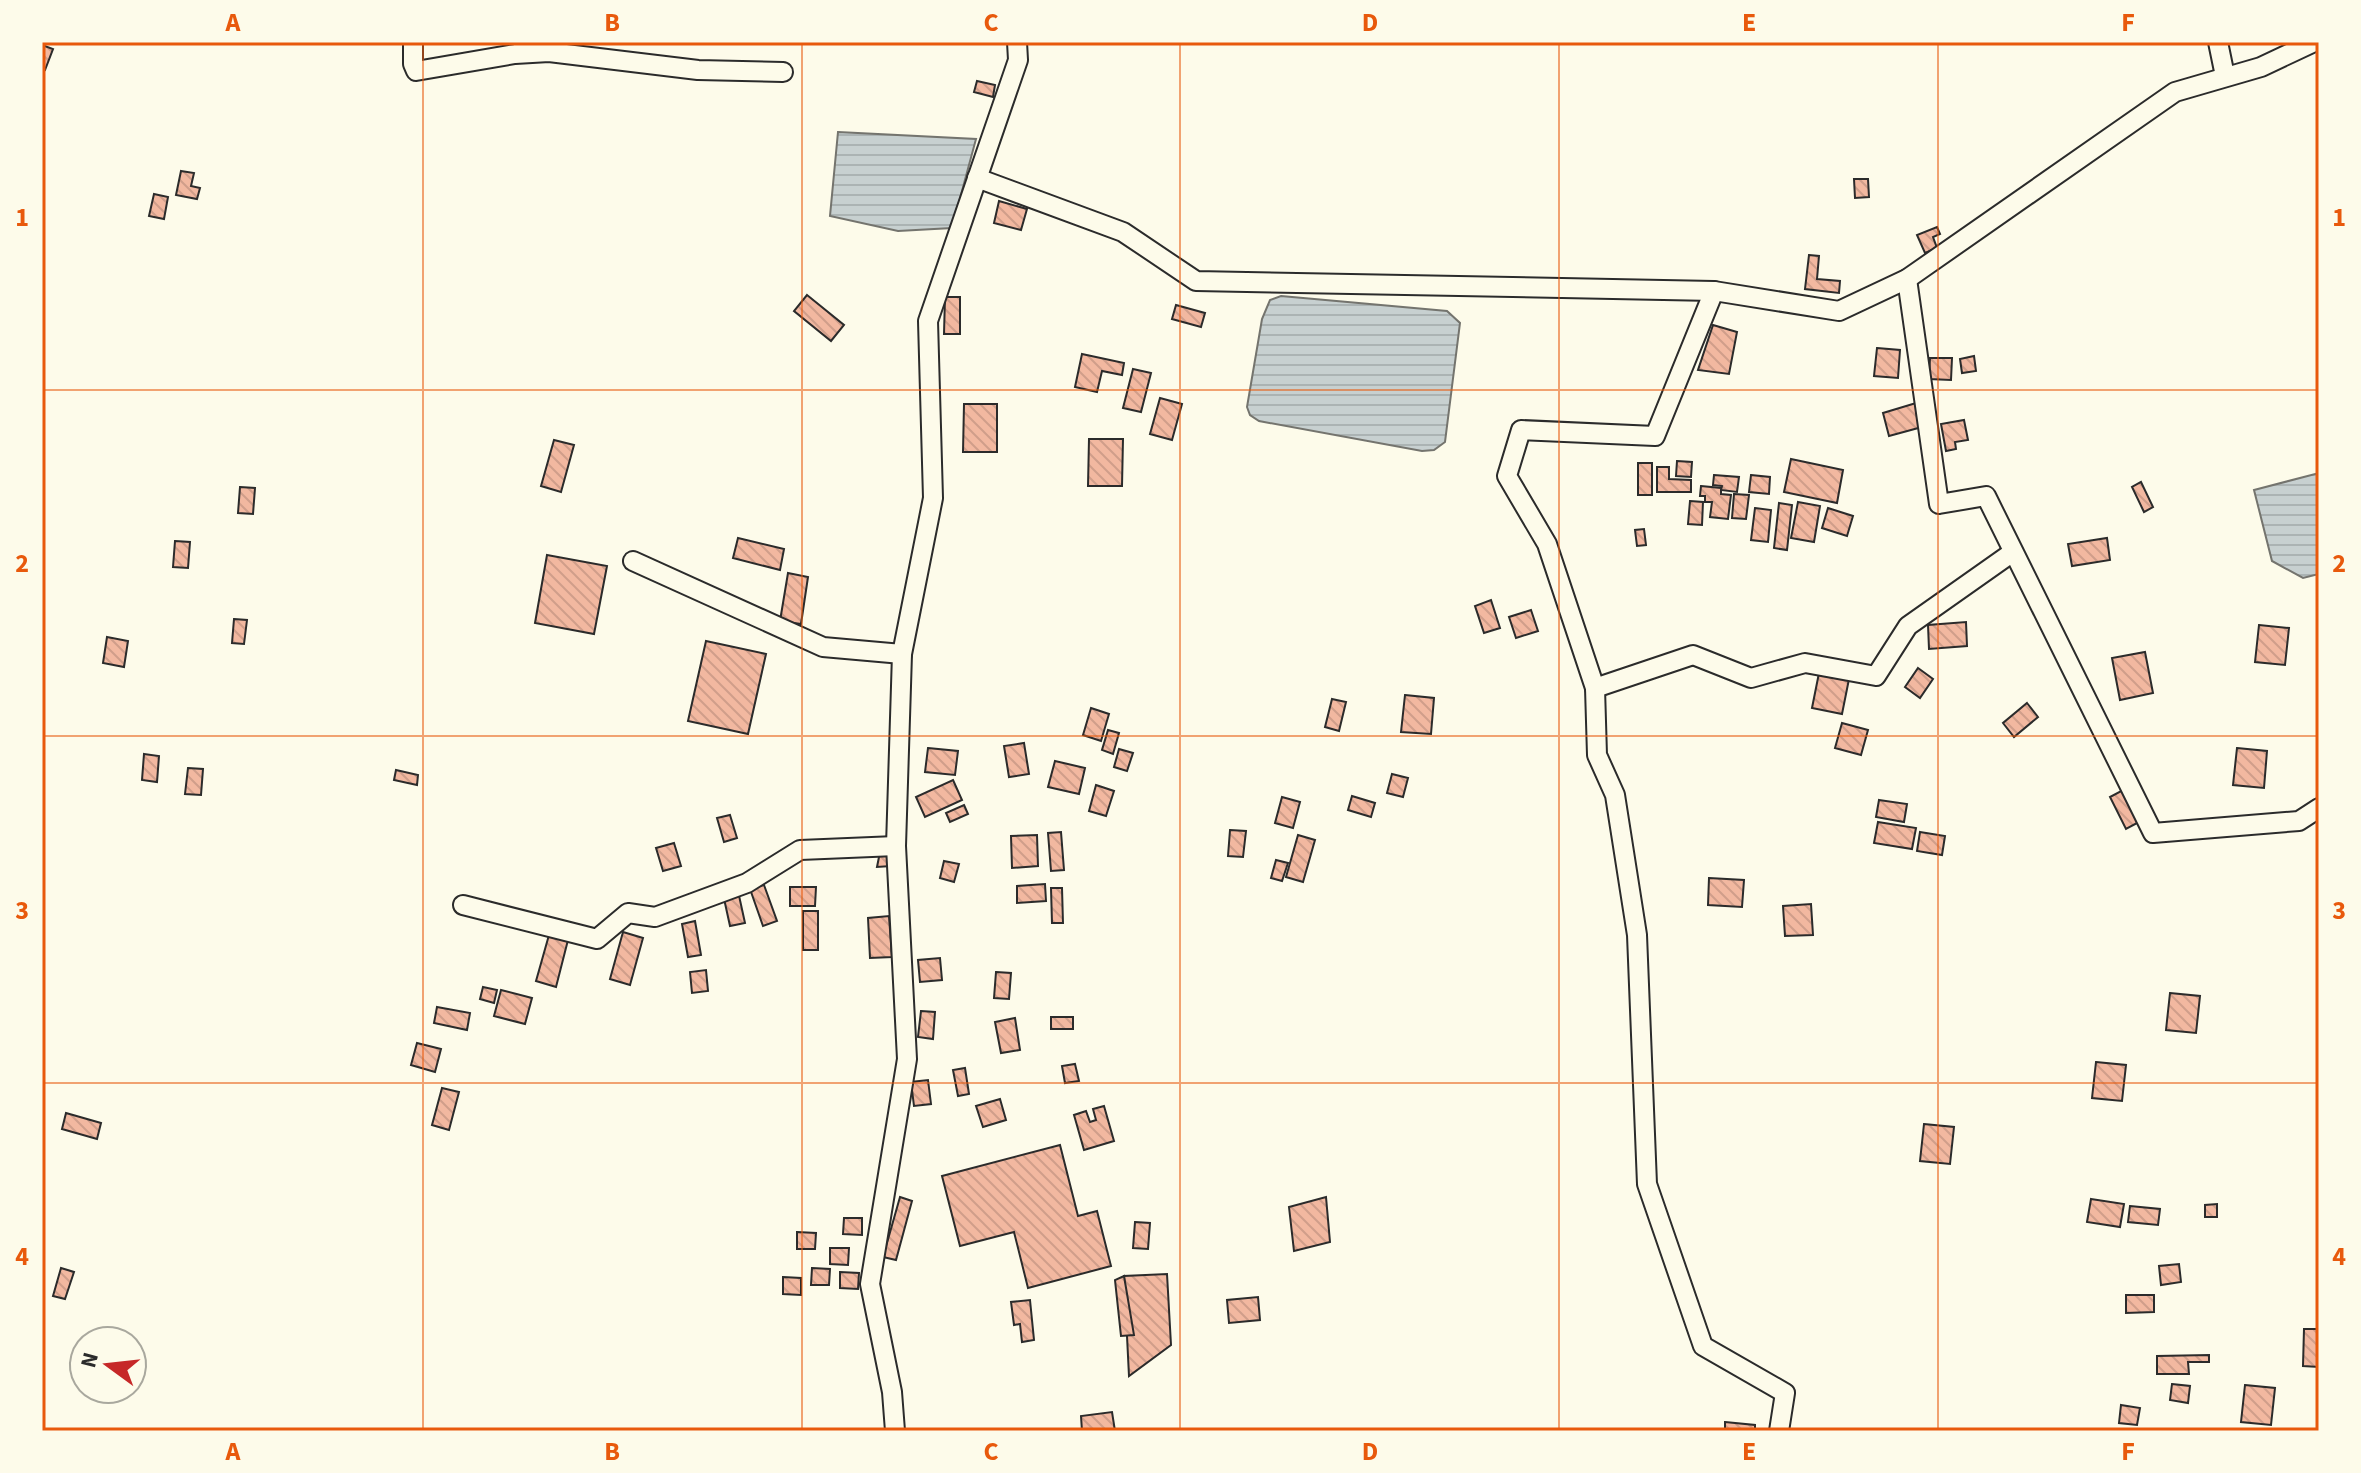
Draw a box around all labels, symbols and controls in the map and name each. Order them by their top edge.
text: A [225,4,242,41]
text: B [604,4,620,41]
text: C [983,4,999,41]
text: D [1362,4,1378,41]
text: E [1742,4,1756,41]
text: F [2121,4,2135,41]
text: 1 [15,199,29,236]
text: 1 [2332,199,2346,236]
text: 2 [15,545,29,582]
text: 2 [2332,545,2346,582]
text: 3 [15,892,29,929]
text: 3 [2332,892,2346,929]
text: 4 [15,1238,29,1275]
text: 4 [2332,1238,2346,1275]
north arrow [68,1325,148,1405]
text: N [72,1349,107,1371]
text: A [225,1433,242,1470]
text: B [604,1433,620,1470]
text: C [983,1433,999,1470]
text: D [1362,1433,1378,1470]
text: E [1742,1433,1756,1470]
text: F [2121,1433,2135,1470]

